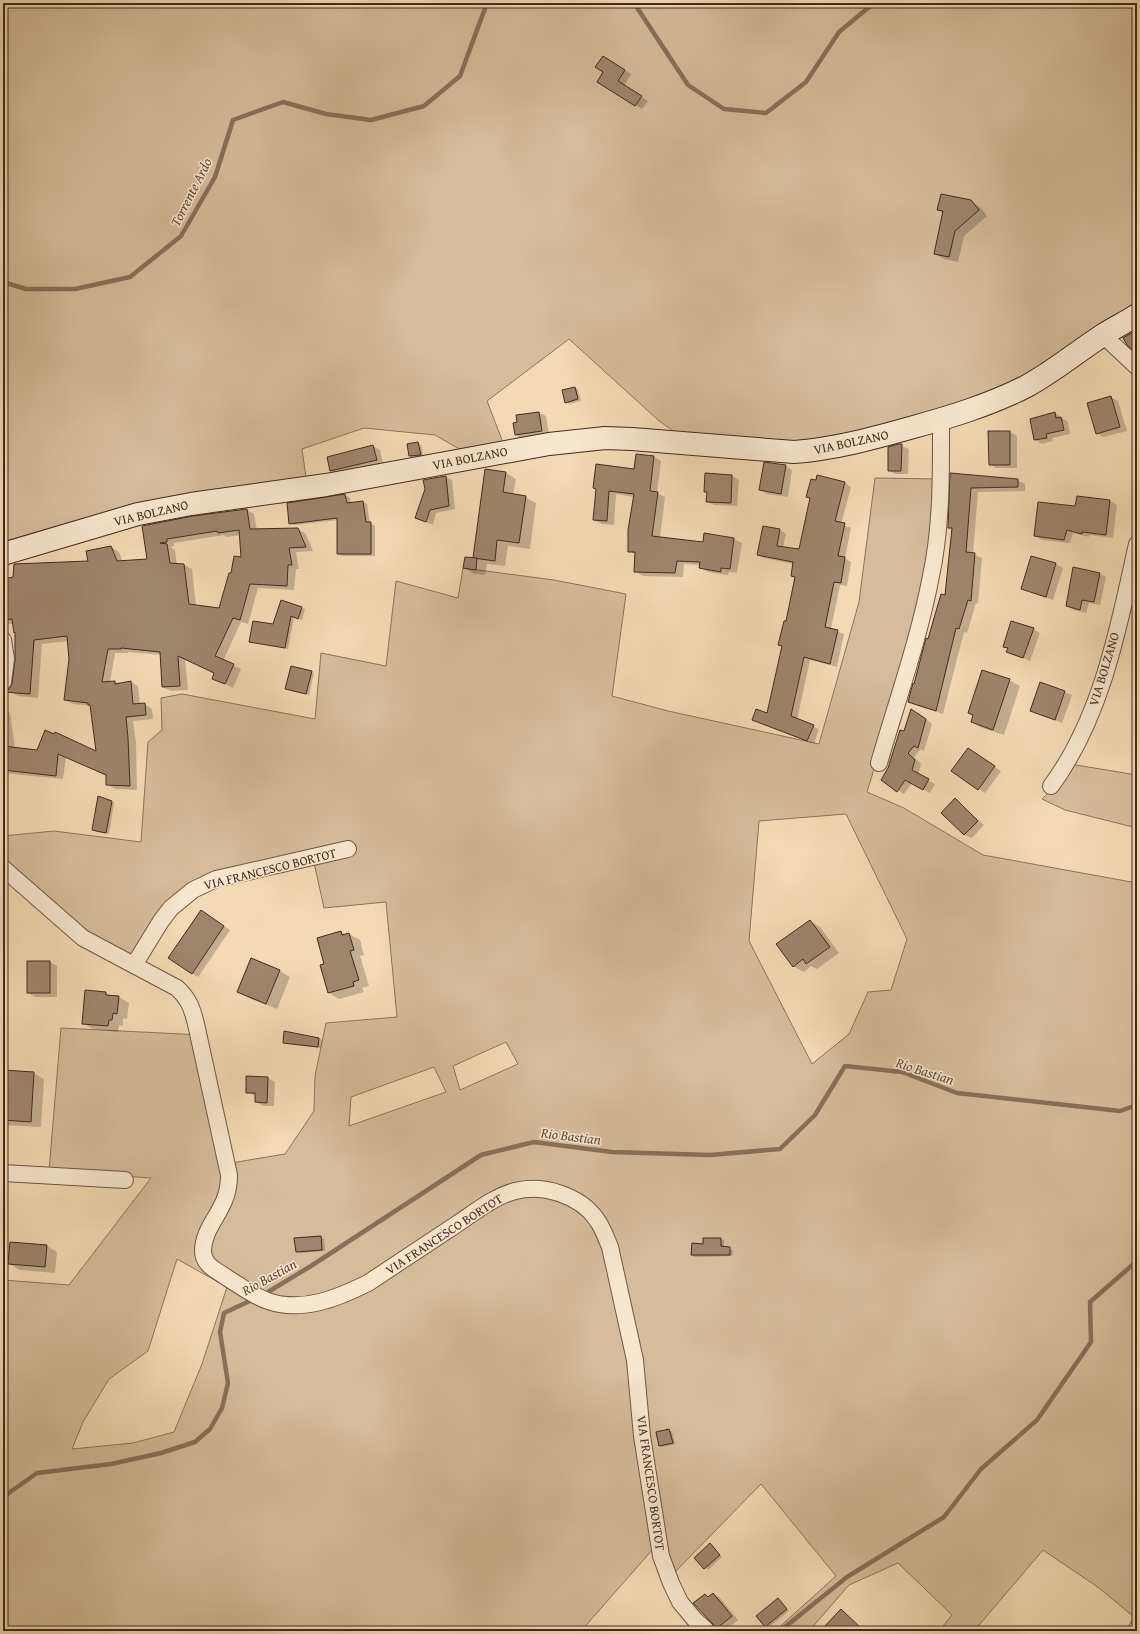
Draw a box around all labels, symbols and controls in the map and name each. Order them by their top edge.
water label: Torrente Ardo [165,154,217,230]
street label: VIA BOLZANO [812,425,890,459]
street label: VIA BOLZANO [431,441,509,475]
street label: VIA BOLZANO [112,495,190,531]
street label: VIA BOLZANO [1084,630,1124,708]
street label: VIA FRANCESCO BORTOT [202,843,339,895]
water label: Rio Bastian [892,1052,957,1090]
water label: Rio Bastian [539,1122,602,1150]
street label: VIA FRANCESCO BORTOT [382,1189,507,1279]
water label: Rio Bastian [237,1254,300,1301]
street label: VIA FRANCESCO BORTOT [632,1414,670,1552]

